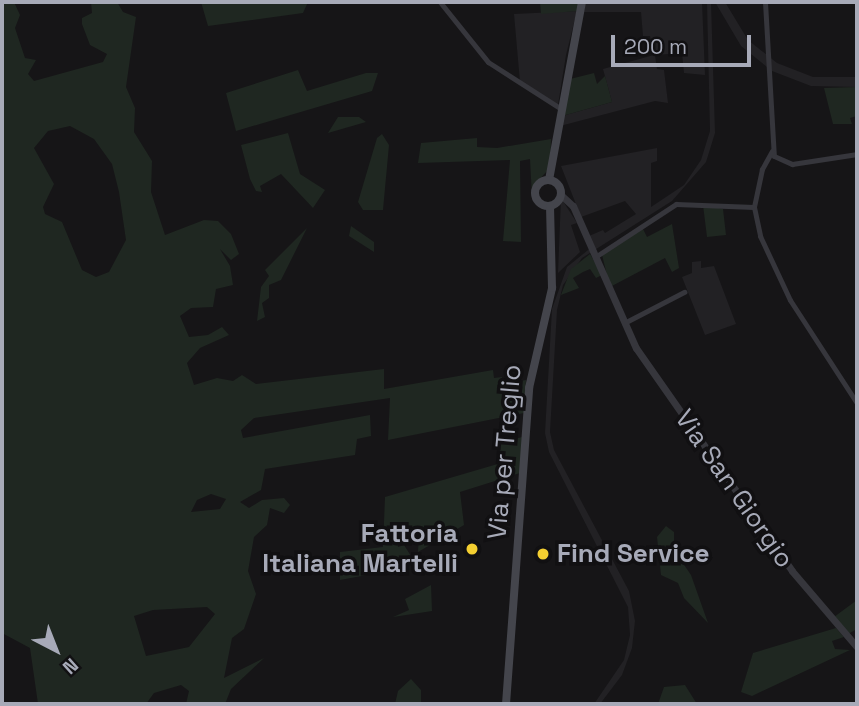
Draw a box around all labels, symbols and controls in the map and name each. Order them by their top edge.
scale bar [614,21,754,65]
text: 200 m [624,33,687,60]
street label: Via per Treglio [482,363,528,541]
street label: Via San Giorgio [668,404,800,574]
place label: Fattoria Italiana Martelli [262,518,458,580]
place label: Find Service [557,538,709,570]
marker: Fattoria Italiana Martelli [464,541,480,557]
marker: Find Service [535,546,551,562]
north arrow [21,615,91,685]
text: N [57,652,83,680]

